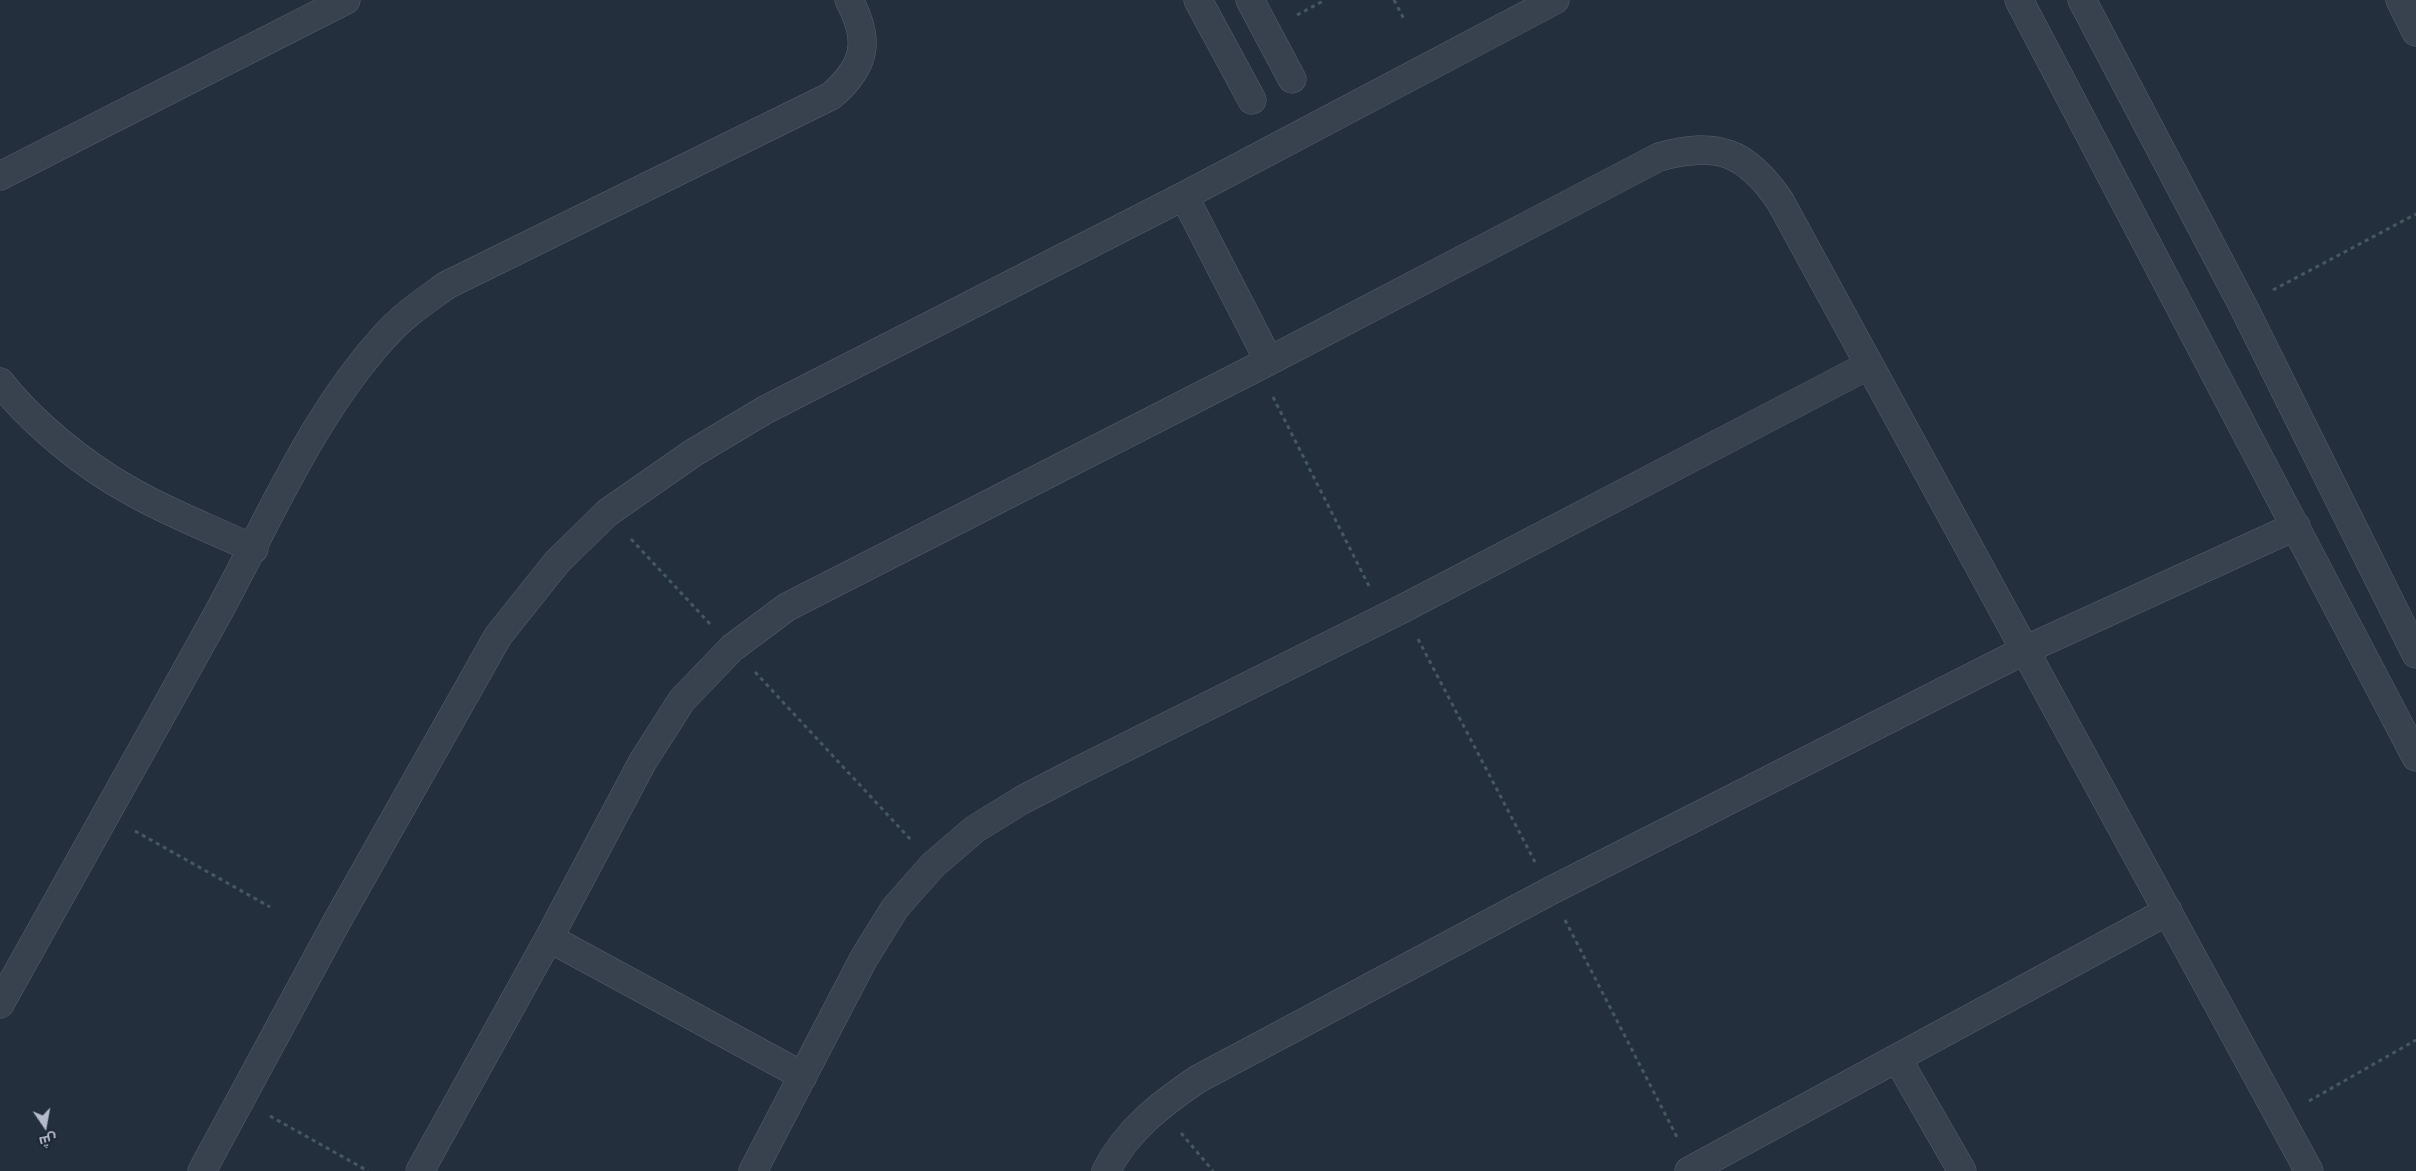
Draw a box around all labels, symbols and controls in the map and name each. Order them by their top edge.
north arrow [20,1101,70,1151]
text: ش [37,1130,59,1151]

